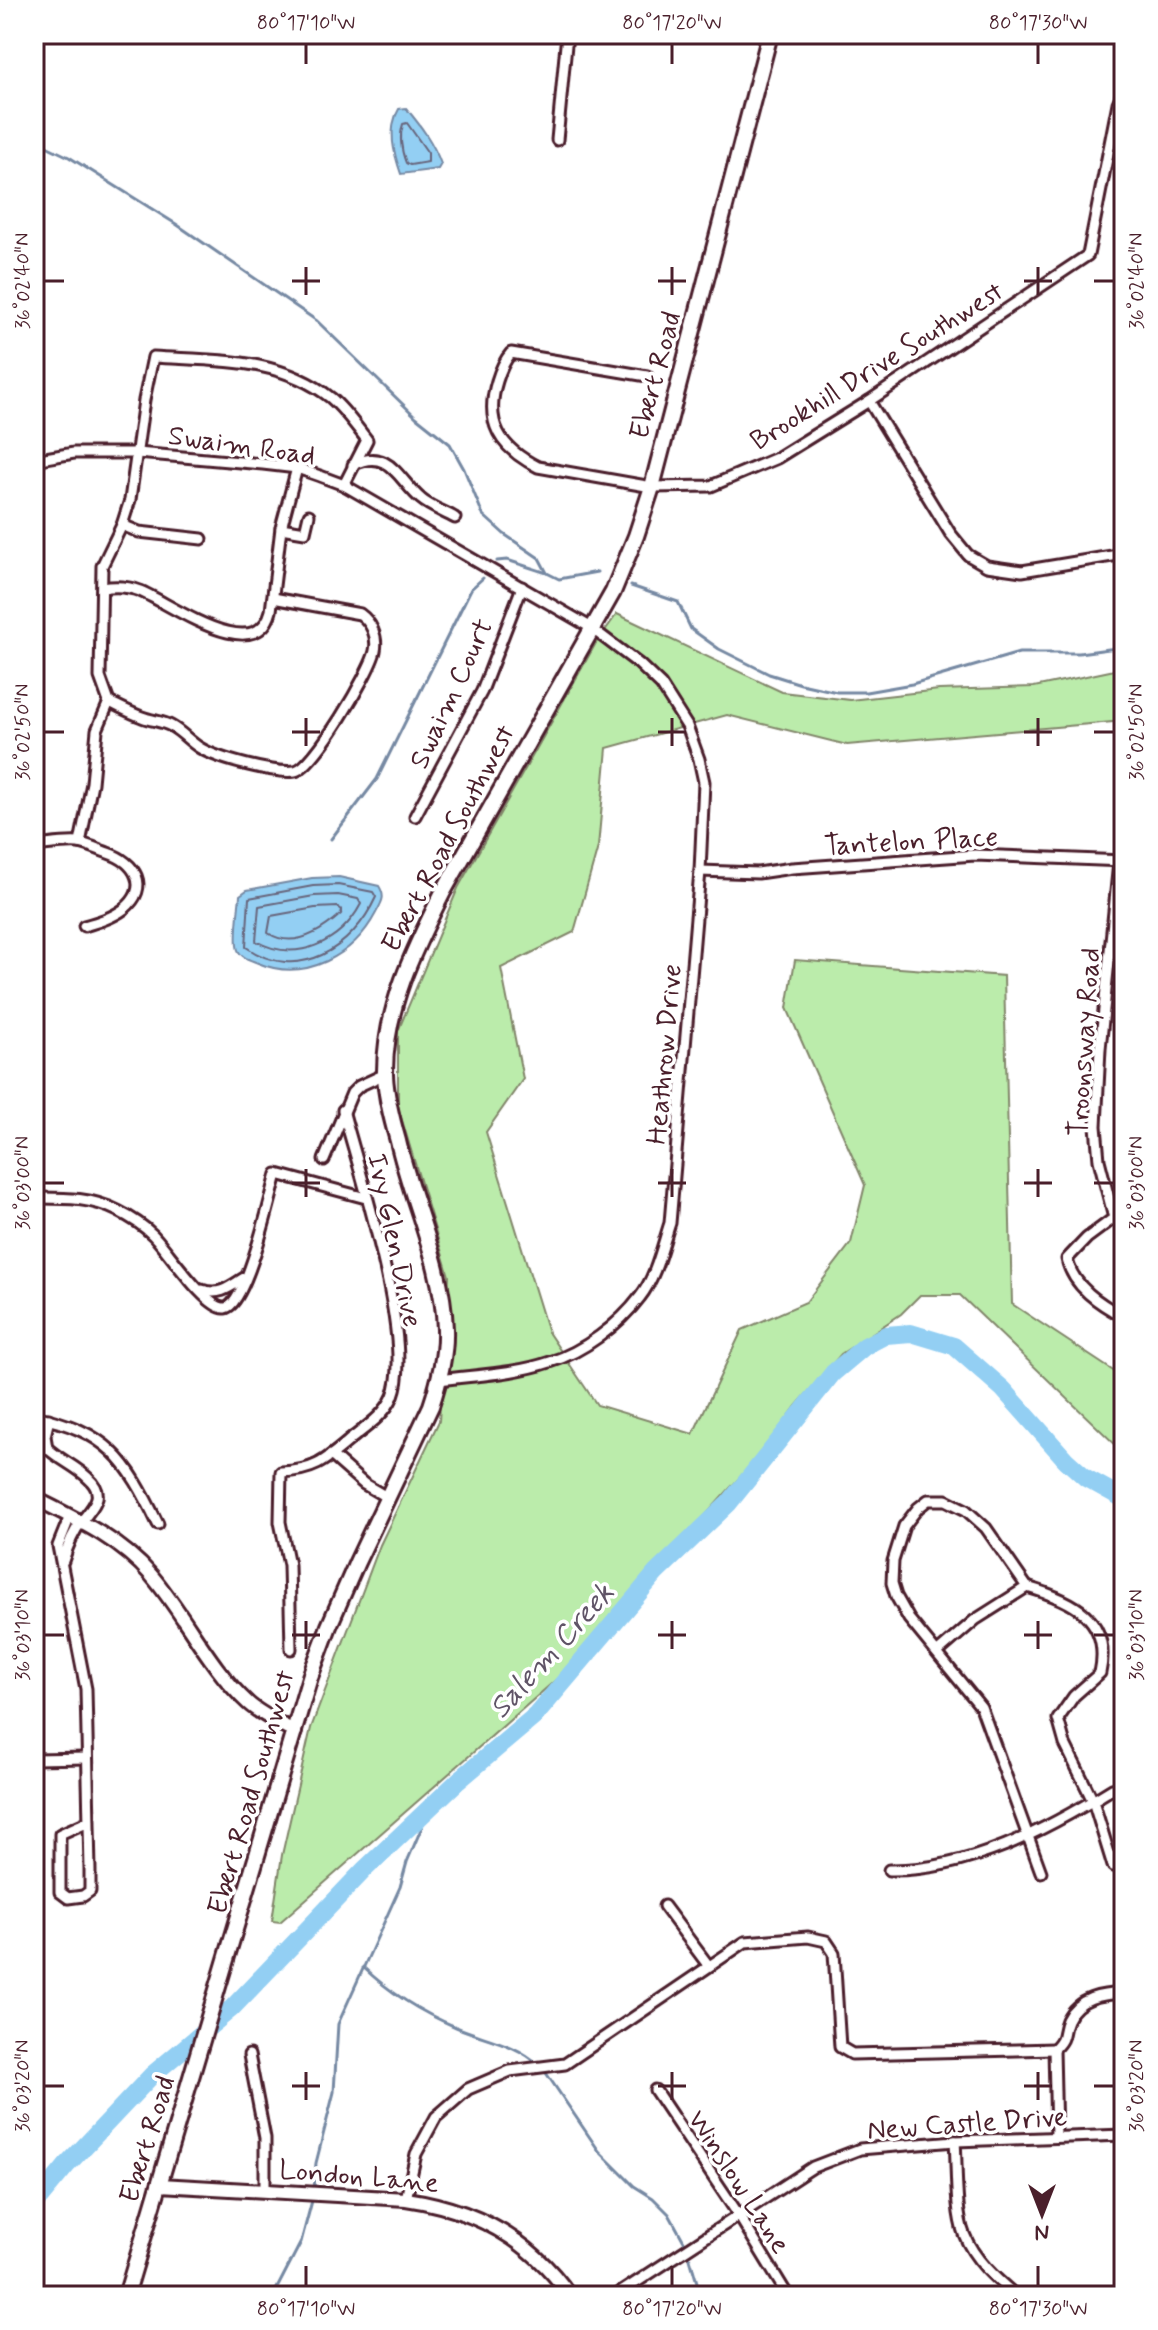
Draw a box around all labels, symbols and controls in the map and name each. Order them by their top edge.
text: 80°17'10"W [257,10,355,37]
text: 80°17'20"W [622,10,722,37]
text: 80°17'30"W [989,10,1087,37]
text: 36°02'40"N [10,233,37,329]
text: 36°02'40"N [1124,233,1151,329]
street label: Brookhill Drive Southwest [744,274,1011,460]
street label: Ebert Road [622,308,691,444]
street label: Swaim Road [166,418,318,475]
street label: Swaim Court [401,613,503,775]
text: 36°02'50"N [10,684,37,780]
text: 36°02'50"N [1124,684,1151,780]
street label: Ebert Road Southwest [374,719,525,959]
street label: Tantelon Place [823,819,999,866]
street label: Troonsway Road [1060,946,1111,1138]
street label: Heathrow Drive [639,962,692,1146]
text: 36°03'00"N [10,1136,37,1230]
text: 36°03'00"N [1124,1136,1151,1230]
street label: Ivy Glen Drive [357,1150,430,1331]
water label: Salem Creek [481,1575,623,1727]
text: 36°03'10"N [10,1589,37,1681]
text: 36°03'10"N [1124,1589,1151,1681]
street label: Ebert Road Southwest [200,1666,305,1919]
text: 36°03'20"N [10,2040,37,2132]
text: 36°03'20"N [1124,2040,1151,2132]
street label: Ebert Road [112,2072,185,2208]
street label: New Castle Drive [866,2099,1068,2150]
street label: Winslow Lane [678,2104,798,2261]
street label: London Lane [277,2152,440,2203]
north arrow [1002,2174,1082,2254]
text: N [1035,2218,1049,2246]
text: 80°17'10"W [257,2296,355,2323]
text: 80°17'20"W [622,2296,722,2323]
text: 80°17'30"W [989,2296,1087,2323]

